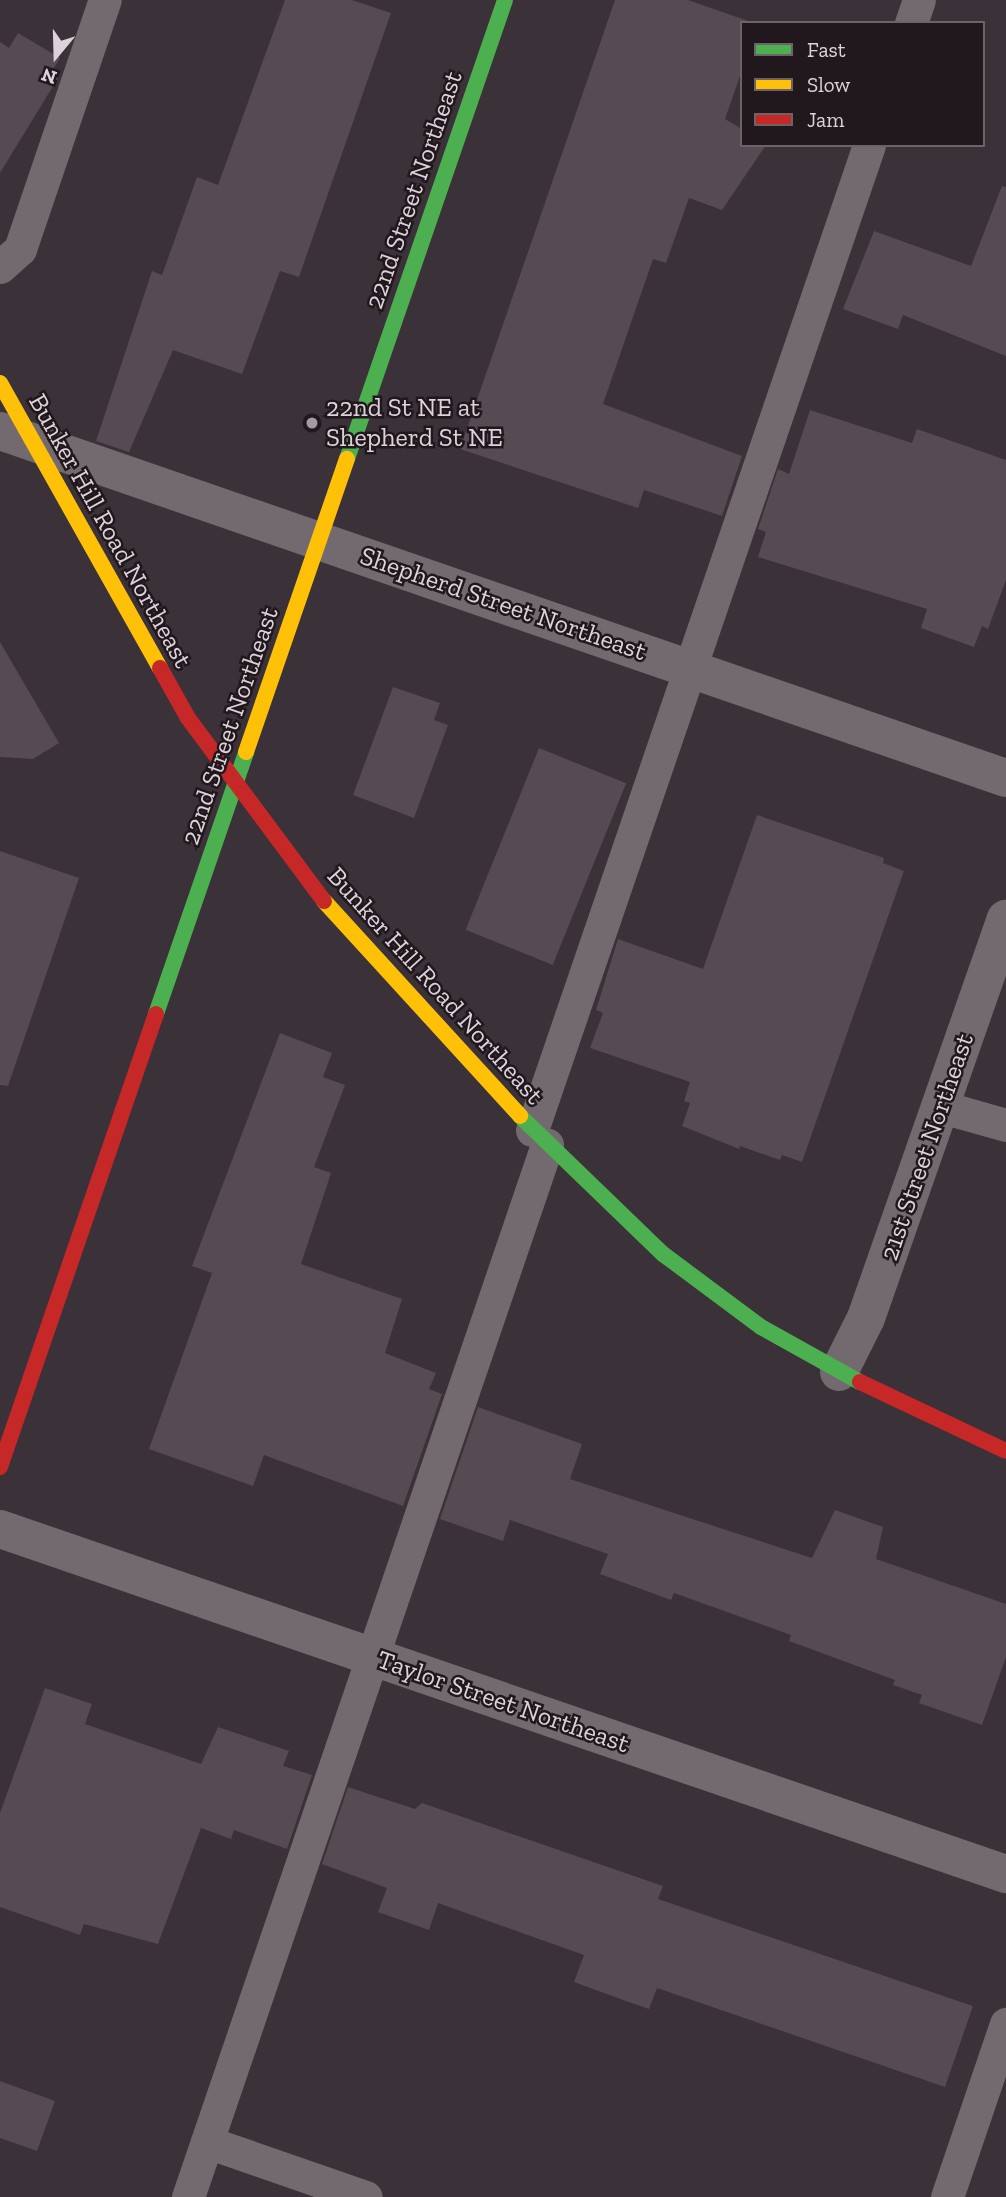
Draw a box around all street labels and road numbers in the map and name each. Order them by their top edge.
street label: 22nd Street Northeast [359,67,469,313]
street label: Bunker Hill Road Northeast [22,388,198,674]
street label: Shepherd Street Northeast [356,540,650,668]
street label: 22nd Street Northeast [175,603,285,849]
street label: Bunker Hill Road Northeast [320,861,550,1111]
street label: 21st Street Northeast [874,1030,980,1264]
street label: Taylor Street Northeast [373,1644,633,1760]

